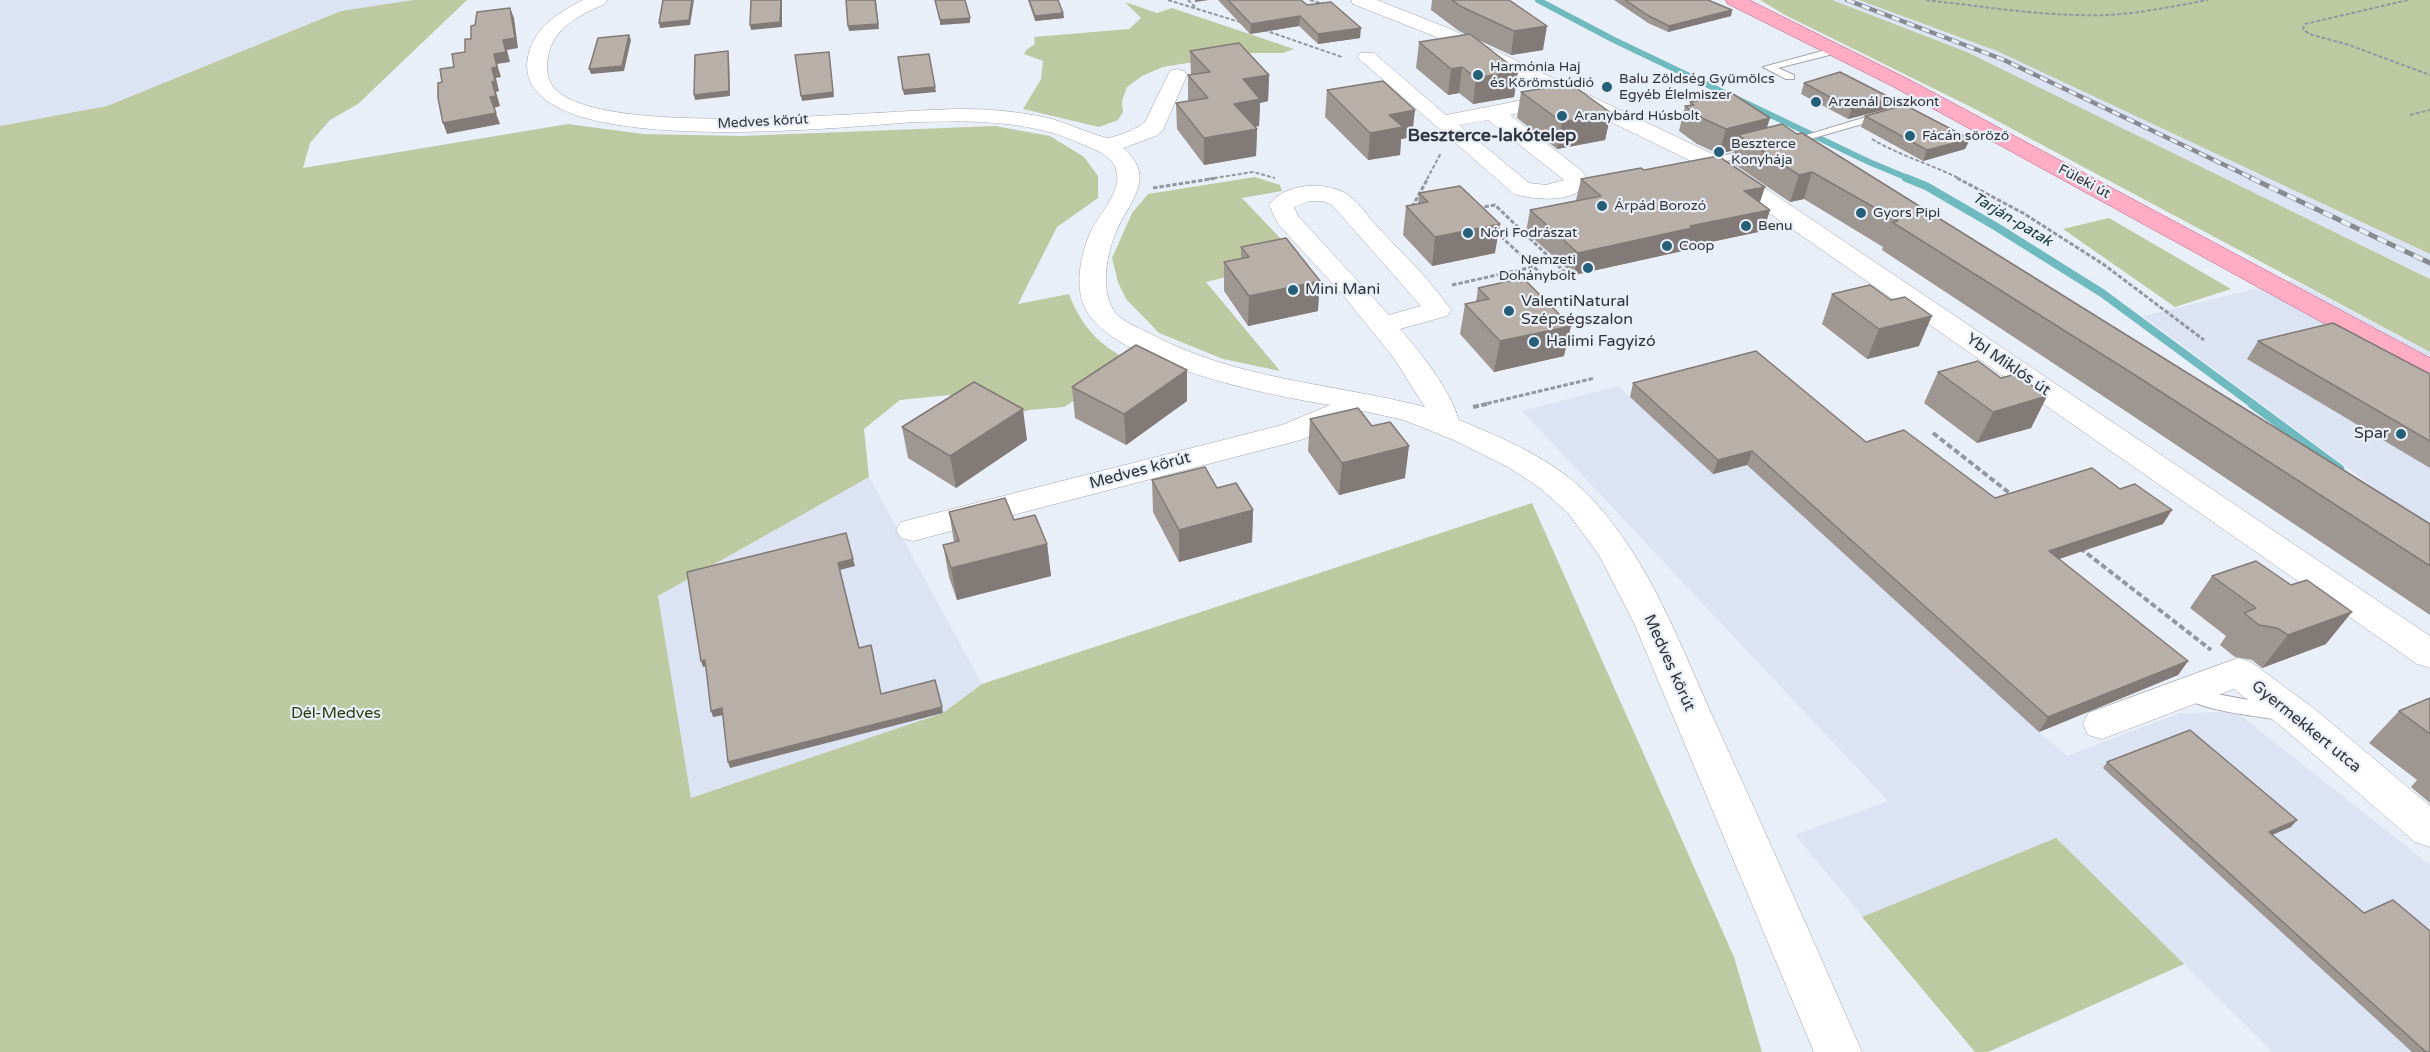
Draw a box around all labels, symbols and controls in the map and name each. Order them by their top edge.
place label: Harmónia Haj és Körömstúdió [1490,59,1594,92]
marker: Harmónia Haj és Körömstúdió [1471,68,1485,82]
place label: Balu Zöldség Gyümölcs Egyéb Élelmiszer [1619,71,1775,104]
marker: Balu Zöldség Gyümölcs Egyéb Élelmiszer [1600,80,1614,94]
place label: Arzenál Diszkont [1828,94,1939,110]
marker: Arzenál Diszkont [1809,95,1823,109]
place label: Aranybárd Húsbolt [1574,108,1700,124]
marker: Aranybárd Húsbolt [1555,109,1569,123]
street label: Medves körút [717,111,809,133]
district label: Beszterce-lakótelep [1408,125,1576,147]
place label: Fácán söröző [1922,128,2009,144]
marker: Fácán söröző [1903,129,1917,143]
place label: Beszterce Konyhája [1731,136,1796,168]
marker: Beszterce Konyhája [1712,145,1726,159]
street label: Füleki út [2055,161,2113,203]
water label: Tarján-patak [1969,189,2055,251]
place label: Árpád Borozó [1614,198,1706,214]
marker: Árpád Borozó [1595,199,1609,213]
place label: Gyors Pipi [1873,205,1940,221]
marker: Gyors Pipi [1854,206,1868,220]
place label: Benu [1758,218,1793,234]
marker: Benu [1739,219,1753,233]
place label: Nóri Fodrászat [1480,225,1577,241]
marker: Nóri Fodrászat [1461,226,1475,240]
place label: Coop [1679,238,1714,254]
marker: Coop [1660,239,1674,253]
place label: Nemzeti Dohánybolt [1499,252,1576,284]
marker: Nemzeti Dohánybolt [1581,261,1595,275]
place label: Mini Mani [1305,280,1380,300]
marker: Mini Mani [1286,283,1300,297]
place label: ValentiNatural Szépségszalon [1521,292,1633,330]
marker: ValentiNatural Szépségszalon [1502,304,1516,318]
street label: Ybl Miklós út [1962,330,2054,400]
place label: Halimi Fagyizó [1546,332,1656,352]
marker: Halimi Fagyizó [1527,335,1541,349]
place label: Spar [2354,424,2389,444]
marker: Spar [2394,427,2408,441]
street label: Medves körút [1087,448,1193,494]
street label: Medves körút [1639,612,1699,714]
street label: Gyermekkert utca [2247,677,2365,777]
park label: Dél-Medves [291,704,381,724]

